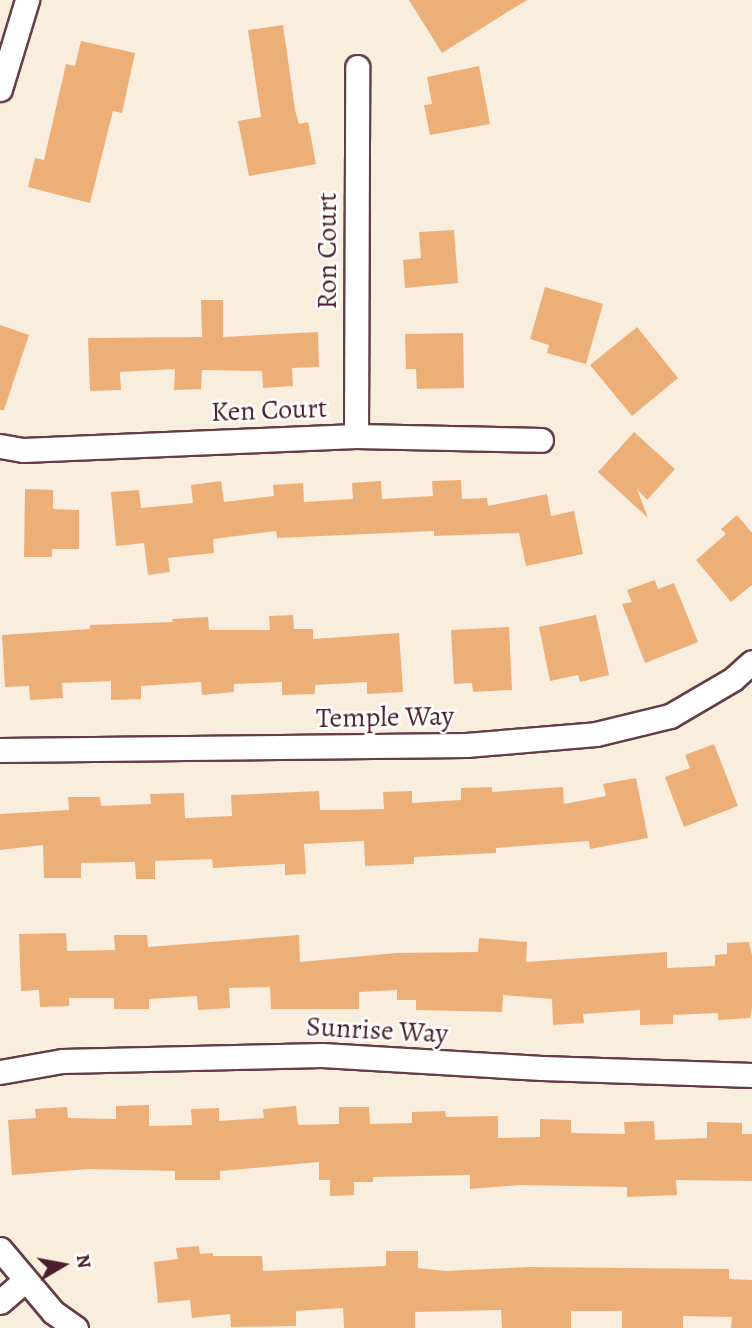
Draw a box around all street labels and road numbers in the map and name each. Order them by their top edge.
street label: Ron Court [310,192,344,310]
street label: Ken Court [210,391,328,429]
street label: Temple Way [316,699,454,735]
street label: Sunrise Way [305,1010,449,1050]

